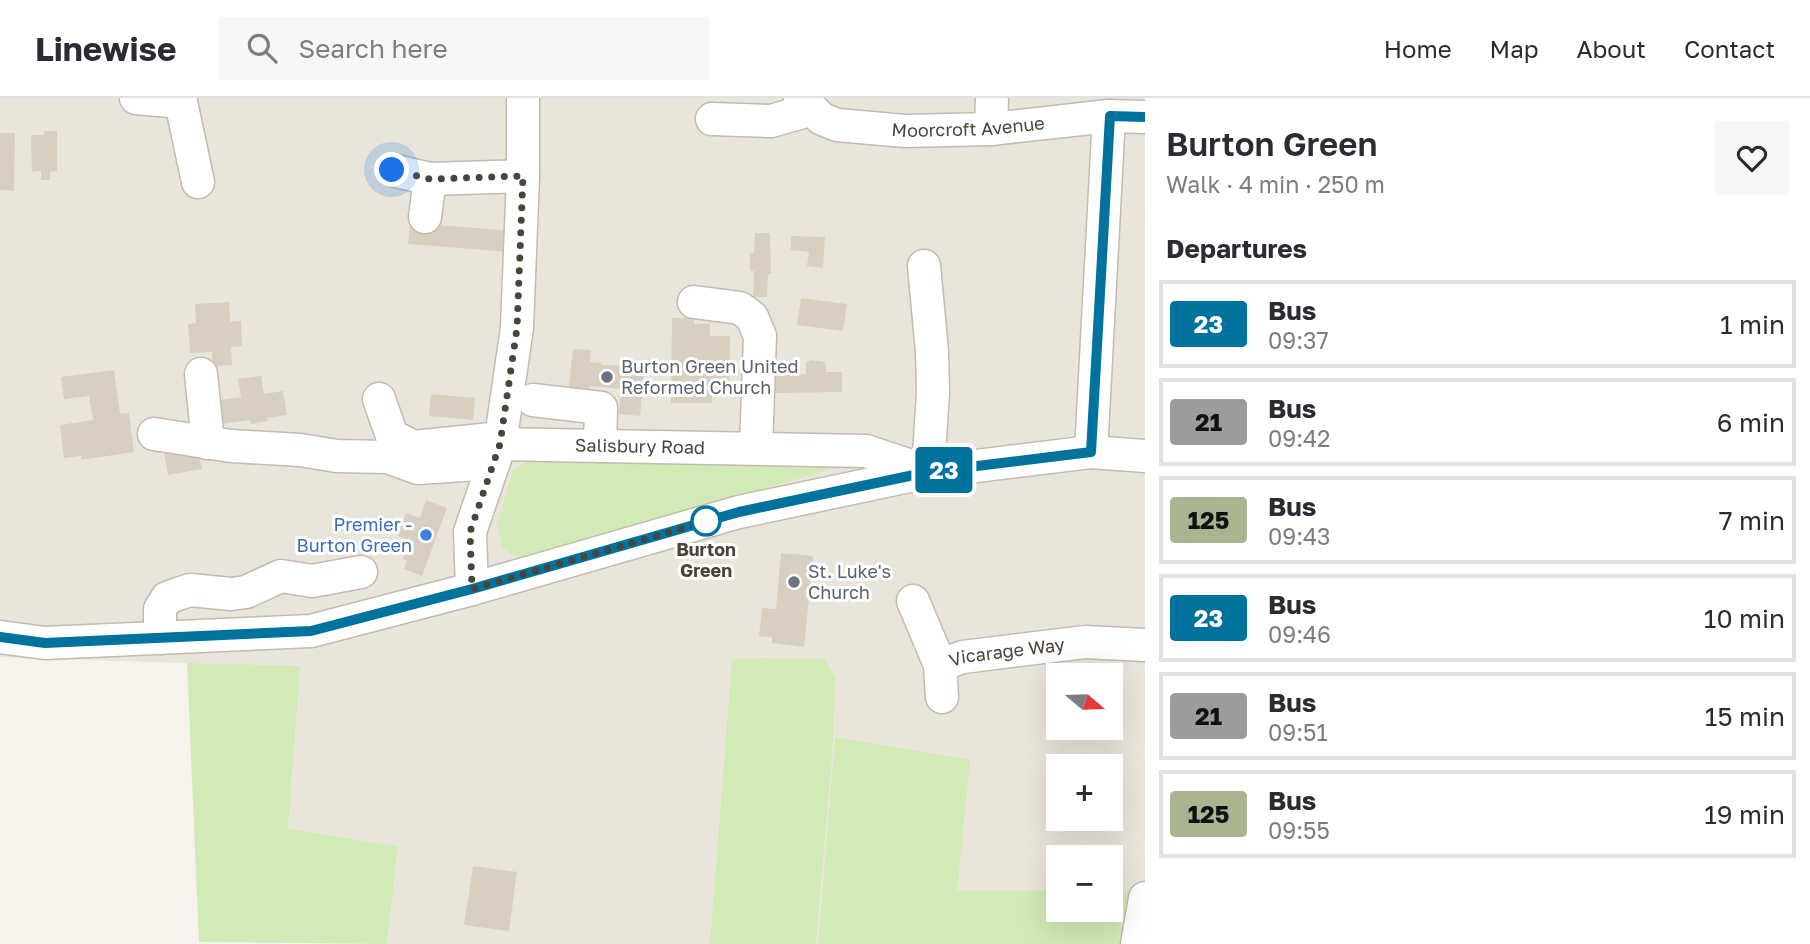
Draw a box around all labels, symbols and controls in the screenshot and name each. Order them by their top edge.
search box [219,17,709,80]
text: Linewise [35,29,177,68]
icon: search [243,29,281,67]
text: Search here [299,33,448,64]
text: Home [1384,34,1452,63]
text: Map [1490,34,1539,63]
text: About [1577,34,1646,63]
text: Contact [1684,34,1775,63]
street label: Moorcroft Avenue [891,111,1046,141]
button: heart [1715,121,1789,195]
text: Burton Green [1166,124,1377,163]
your location [374,152,409,187]
text: Walk · 4 min · 250 m [1166,170,1385,198]
text: Departures [1166,233,1307,264]
text: Bus [1268,295,1316,326]
text: 23 [1194,309,1223,338]
text: 1 min [1720,309,1785,340]
text: 09:37 [1268,326,1329,354]
place label: Burton Green United Reformed Church [621,355,799,398]
marker: Burton Green United Reformed Church [599,369,615,385]
text: Bus [1268,393,1316,424]
text: 21 [1195,407,1222,436]
text: 6 min [1717,407,1785,438]
text: 09:42 [1268,424,1330,452]
street label: Salisbury Road [575,433,705,458]
line badge: 23 [912,447,976,493]
text: 23 [929,455,959,484]
text: Bus [1268,491,1316,522]
text: 125 [1188,505,1229,534]
text: 7 min [1719,505,1785,536]
marker: Burton Green [691,506,721,536]
place label: Premier - Burton Green [297,513,412,556]
text: 09:43 [1268,522,1331,550]
marker: Premier - Burton Green [418,527,434,543]
place label: Burton Green [676,538,736,581]
place label: St. Luke's Church [808,560,891,603]
marker: St. Luke's Church [786,574,802,590]
text: Bus [1268,589,1316,620]
text: 23 [1194,603,1223,632]
text: 10 min [1704,603,1785,634]
text: 09:46 [1268,620,1331,648]
street label: Vicarage Way [946,633,1066,671]
north arrow [1046,663,1124,740]
map controls [1046,663,1123,922]
text: Bus [1268,687,1316,718]
text: 21 [1195,701,1222,730]
text: 15 min [1705,701,1785,732]
text: 09:51 [1268,718,1328,746]
button: + [1046,754,1123,831]
text: Bus [1268,785,1316,816]
text: 125 [1188,799,1229,828]
text: 19 min [1704,799,1785,830]
text: 09:55 [1268,816,1330,844]
button: − [1046,845,1123,922]

